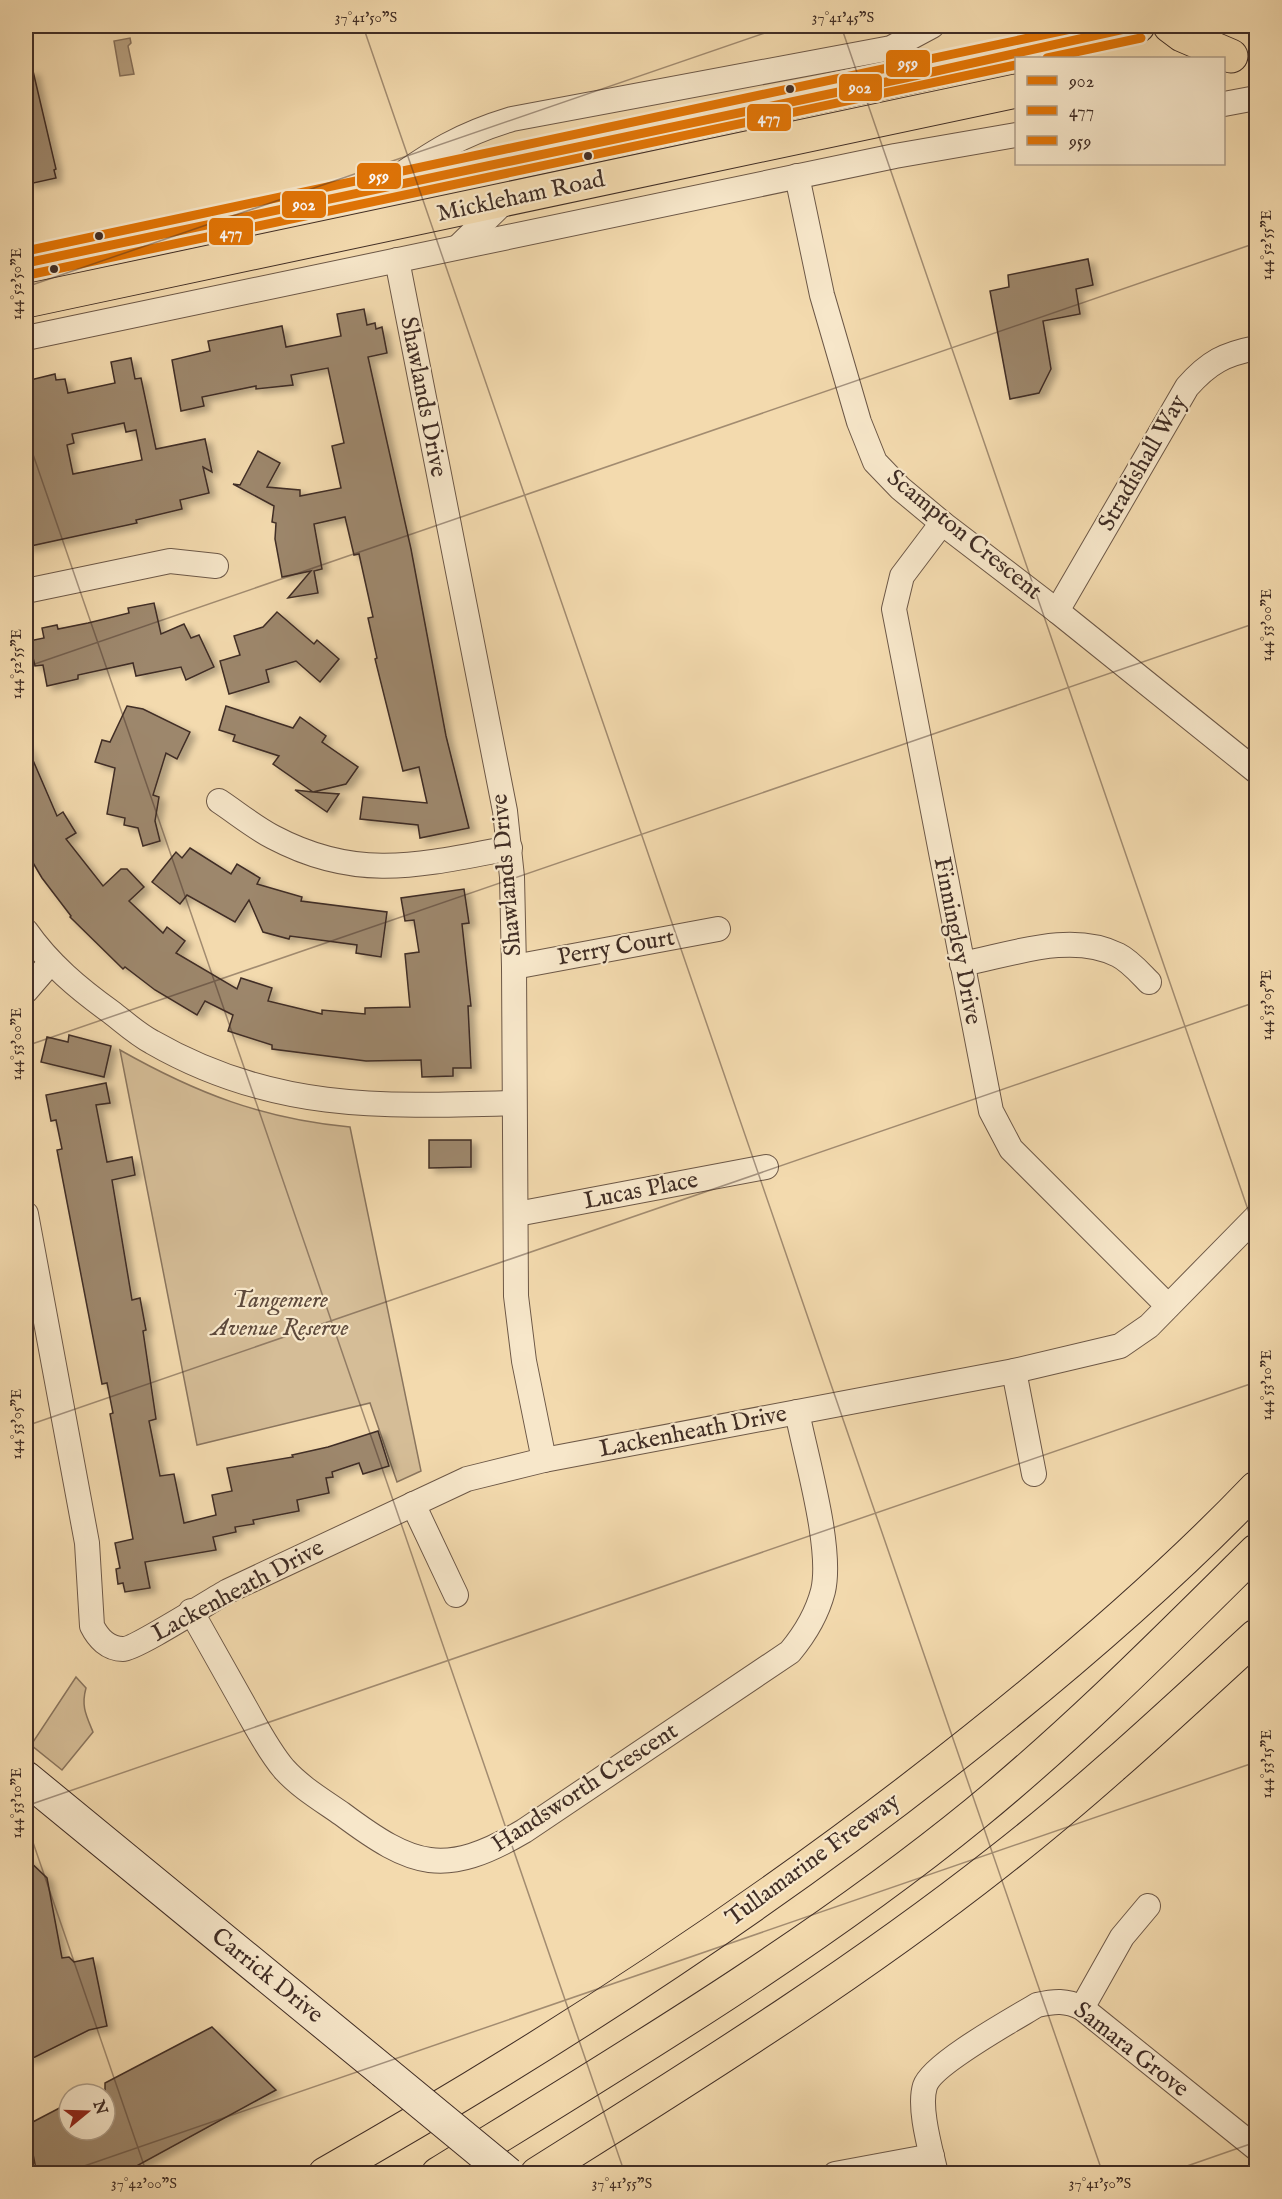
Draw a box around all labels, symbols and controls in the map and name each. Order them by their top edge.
text: 37°41'50"S [335,8,397,27]
text: 37°41'45"S [812,8,874,27]
line badge: 959 [885,49,931,78]
text: 959 [897,55,918,75]
legend [1015,57,1225,165]
text: 902 [1068,71,1094,94]
line badge: 902 [838,73,883,102]
text: 902 [848,79,872,99]
unlabelled marker [784,83,796,95]
text: 477 [1069,101,1094,124]
line badge: 477 [746,103,792,132]
text: 477 [758,109,780,129]
text: 959 [1068,131,1091,154]
unlabelled marker [582,150,594,162]
line badge: 959 [356,162,402,190]
street label: Mickleham Road [434,164,608,230]
text: 959 [368,168,389,188]
line badge: 902 [281,190,327,219]
text: 902 [292,196,316,216]
text: 144°52'55"E [1257,210,1276,280]
line badge: 477 [208,217,254,246]
text: 477 [220,224,242,244]
unlabelled marker [93,230,105,242]
text: 144°52'50"E [7,248,26,320]
unlabelled marker [48,263,60,275]
street label: Shawlands Drive [392,314,454,480]
street label: Stradishall Way [1092,389,1195,537]
street label: Scampton Crescent [880,463,1048,607]
text: 144°53'00"E [1257,589,1276,661]
text: 144°52'55"E [7,629,26,699]
street label: Shawlands Drive [484,793,530,957]
street label: Finningley Drive [926,855,988,1027]
street label: Perry Court [555,922,677,974]
text: 144°53'05"E [1257,970,1276,1040]
text: 144°53'00"E [7,1008,26,1080]
street label: Lucas Place [581,1165,701,1217]
park label: Tangemere Avenue Reserve [209,1285,348,1344]
text: 144°53'10"E [1257,1350,1276,1420]
text: 144°53'05"E [7,1389,26,1459]
street label: Lackenheath Drive [597,1399,789,1465]
street label: Lackenheath Drive [147,1533,329,1649]
street label: Handsworth Crescent [486,1716,684,1860]
text: 144°53'15"E [1257,1729,1276,1799]
text: 144°53'10"E [7,1768,26,1838]
street label: Tullamarine Freeway [720,1786,906,1934]
street label: Carrick Drive [204,1921,330,2031]
street label: Samara Grove [1067,1995,1195,2105]
north arrow [57,2082,117,2142]
text: N [87,2097,111,2118]
text: 37°42'00"S [111,2174,177,2193]
text: 37°41'55"S [592,2174,652,2193]
text: 37°41'50"S [1069,2174,1131,2193]

